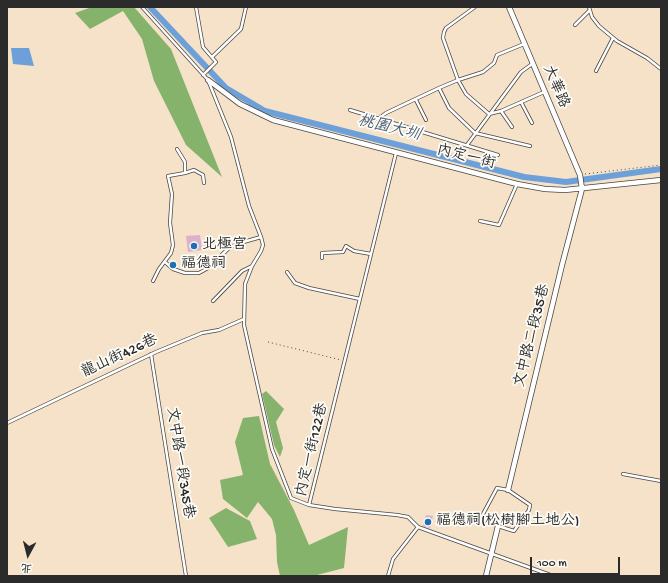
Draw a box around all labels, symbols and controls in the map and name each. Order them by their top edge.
street label: 大華路 [538,63,572,111]
water label: 桃園大圳 [356,112,422,146]
street label: 內定一街 [435,142,497,174]
place label: 北極宮 [202,237,247,255]
marker: 北極宮 [189,241,199,251]
place label: 福德祠 [181,256,226,274]
marker: 福德祠 [168,260,178,270]
street label: 文中路二段35巷 [511,283,555,389]
street label: 龍山街426巷 [79,332,161,382]
street label: 內定一街122巷 [293,401,333,499]
street label: 文中路一段345巷 [161,406,197,520]
place label: 福德祠(松樹腳土地公) [436,513,579,531]
marker: 福德祠(松樹腳土地公) [423,517,433,527]
north arrow [8,535,48,575]
scale bar [532,549,622,575]
text: 100 m [537,557,567,571]
text: 北 [20,560,33,574]

